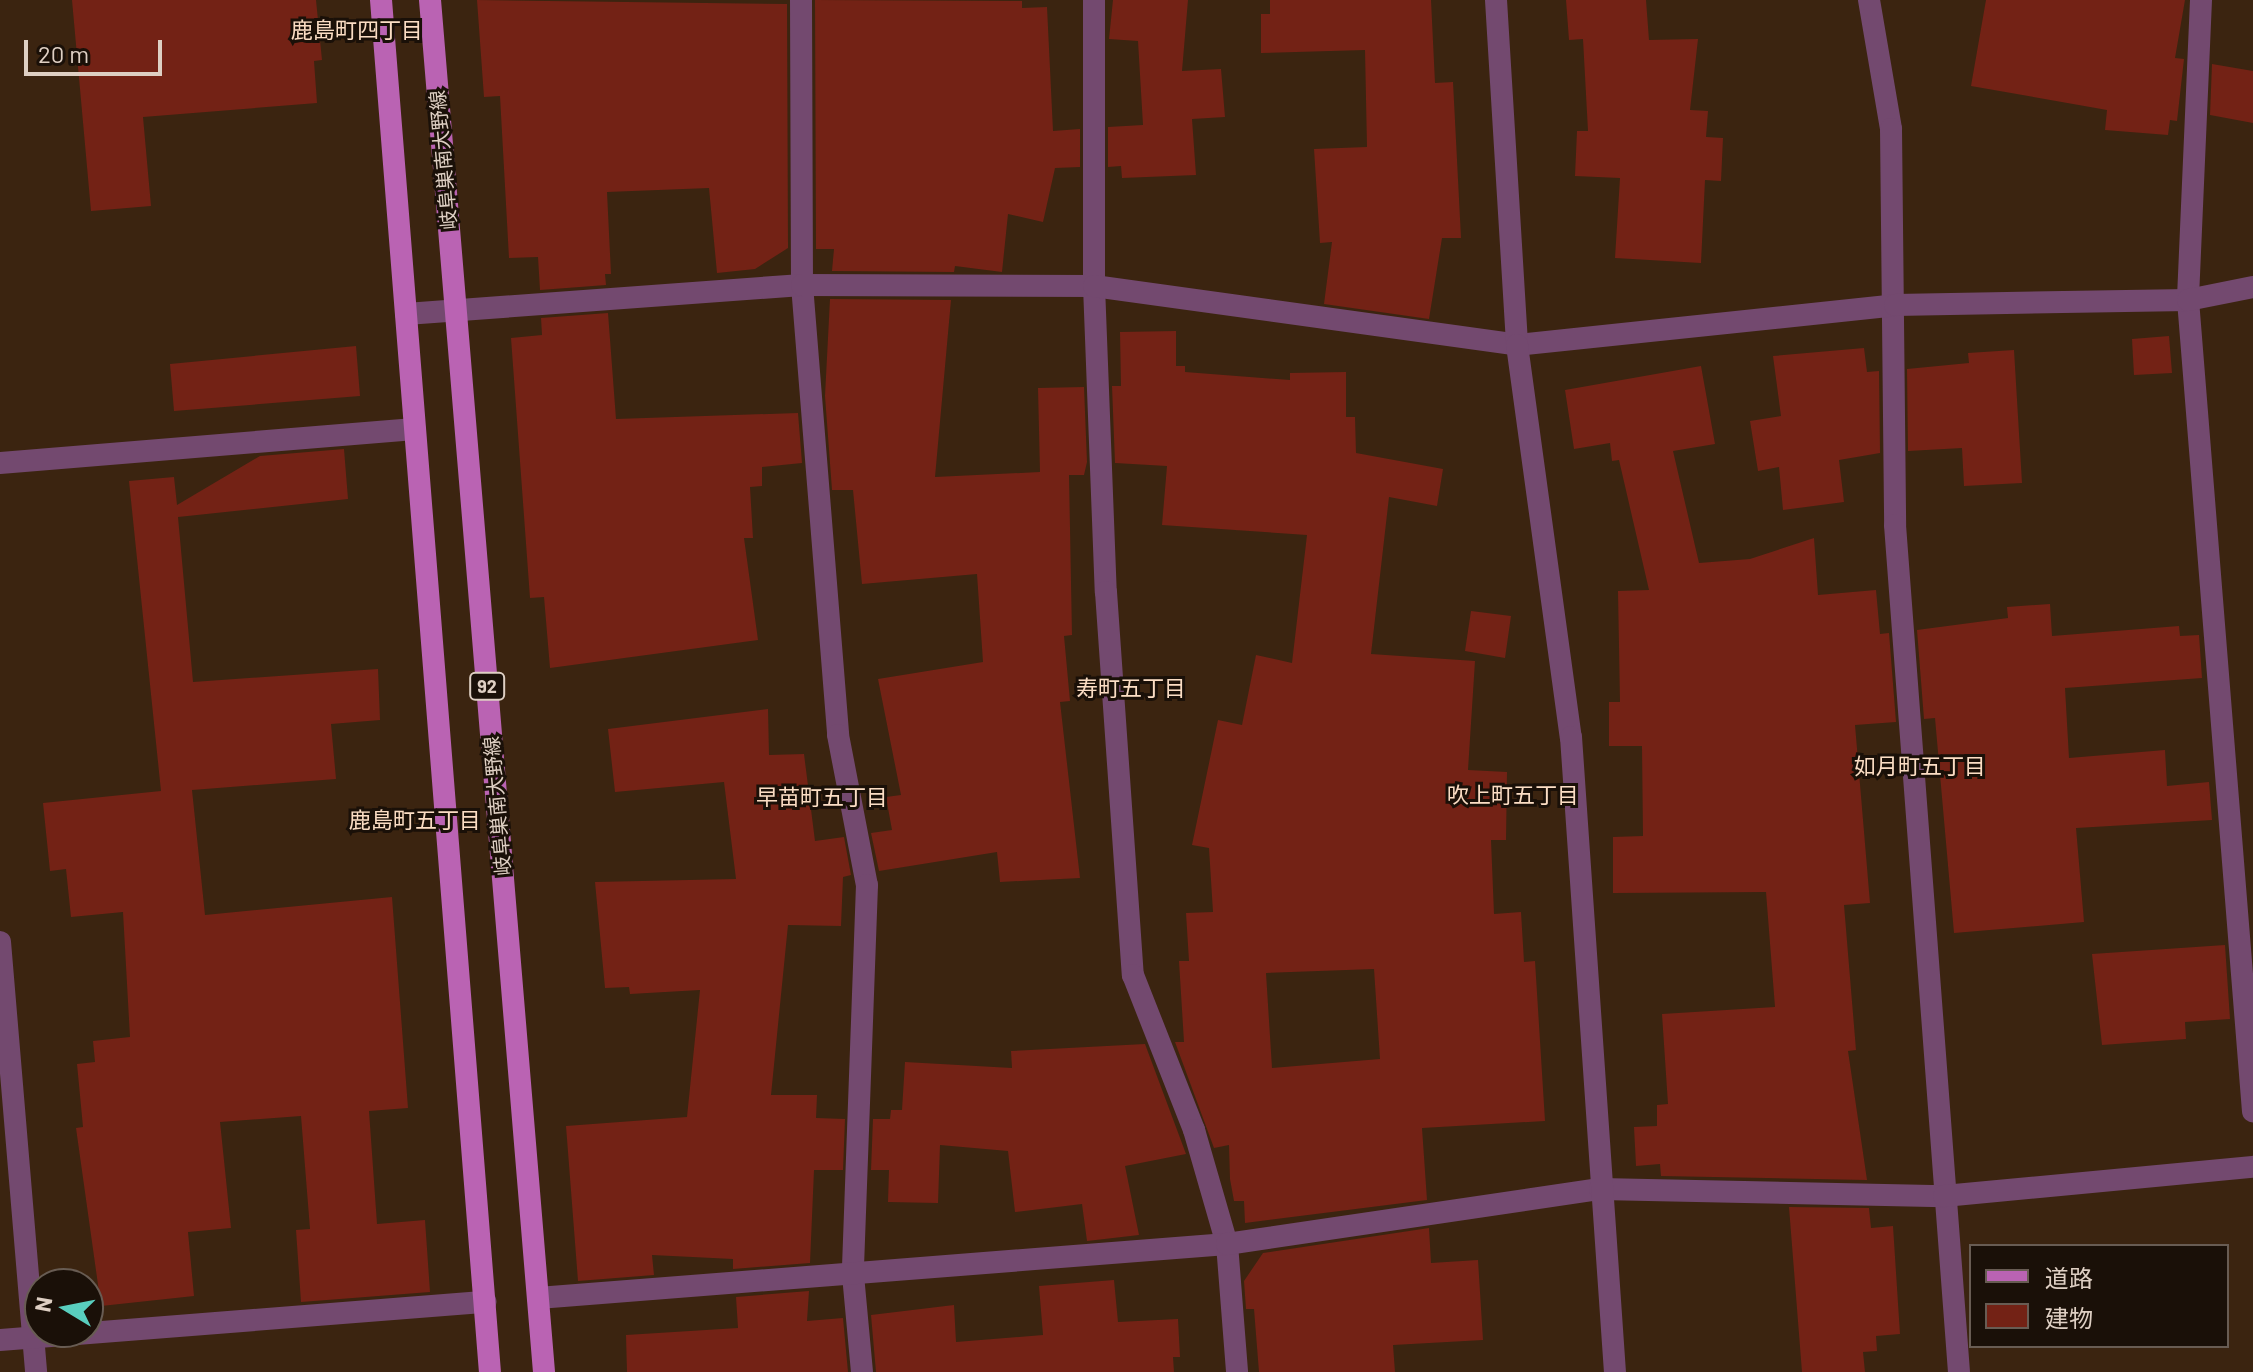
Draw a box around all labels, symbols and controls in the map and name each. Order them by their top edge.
district label: 鹿島町四丁目 [291,17,423,43]
scale bar [28,24,166,74]
text: 20 m [38,39,89,68]
street label: 岐阜巣南大野線 [425,89,461,231]
road number: 92 [469,672,505,700]
district label: 寿町五丁目 [1076,675,1186,701]
street label: 岐阜巣南大野線 [479,735,515,877]
district label: 如月町五丁目 [1854,753,1986,779]
district label: 吹上町五丁目 [1447,782,1579,808]
district label: 早苗町五丁目 [756,784,888,810]
district label: 鹿島町五丁目 [349,807,481,833]
legend [1969,1244,2229,1348]
text: 道路 [2045,1263,2093,1292]
north arrow [24,1268,104,1348]
text: N [28,1295,56,1314]
text: 建物 [2045,1303,2093,1332]

